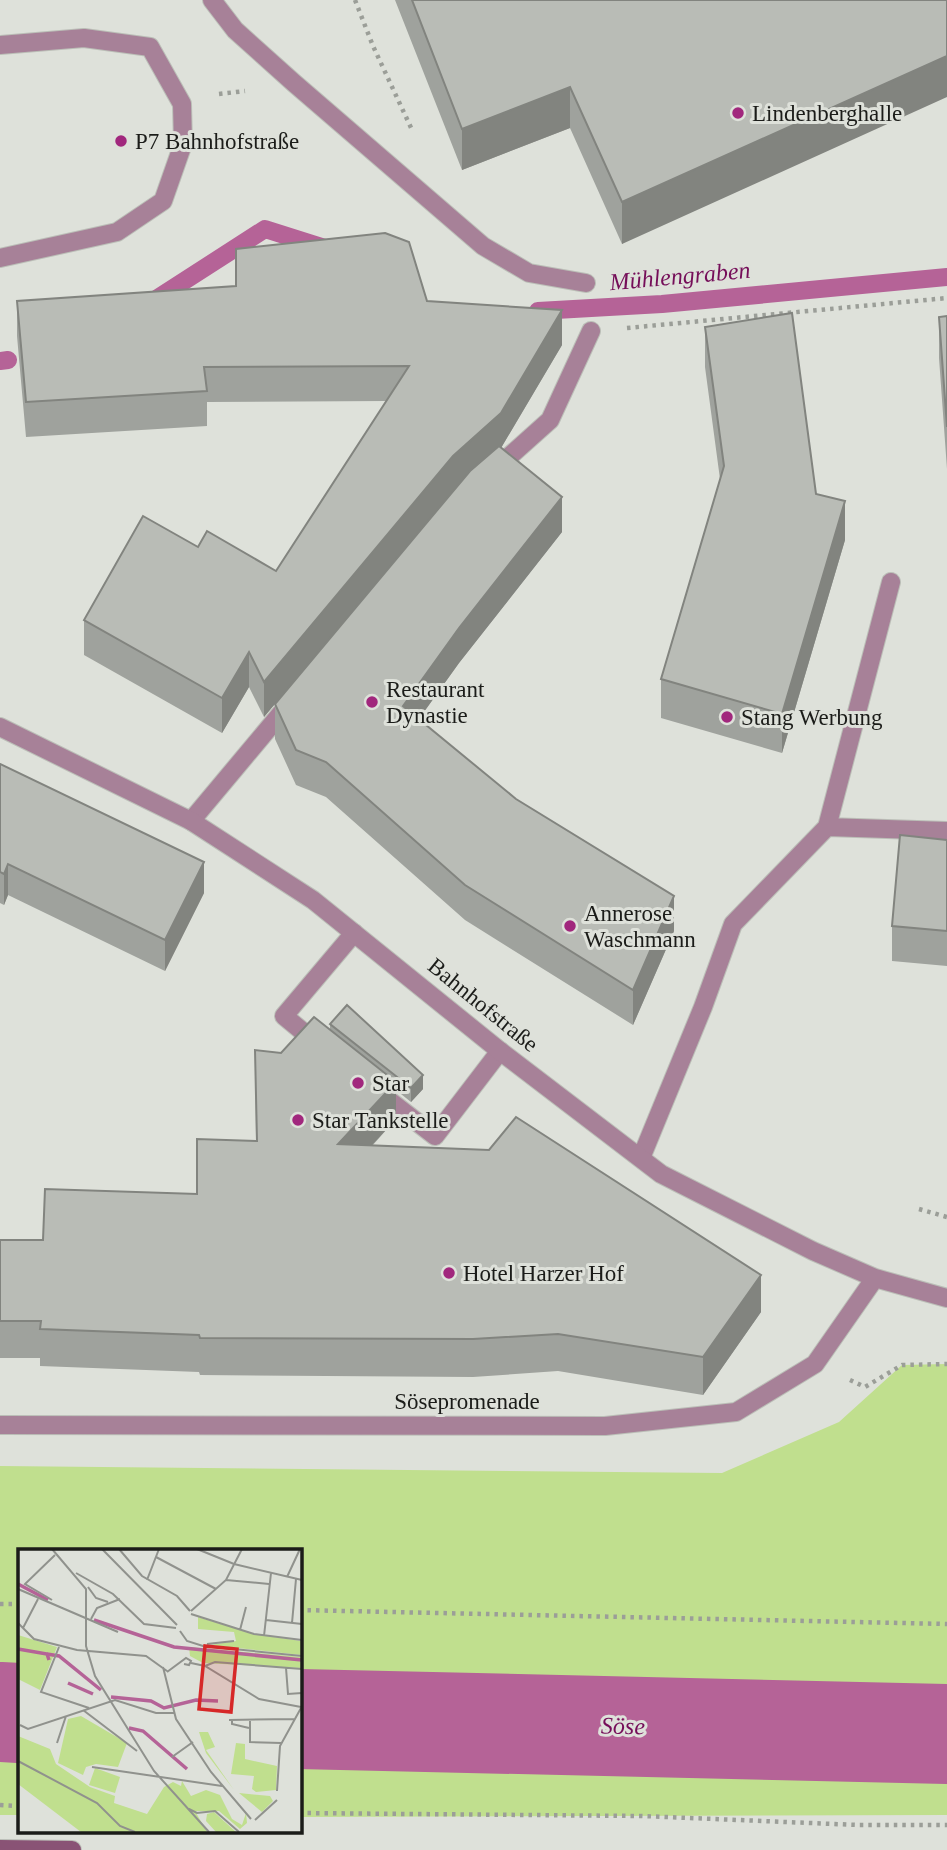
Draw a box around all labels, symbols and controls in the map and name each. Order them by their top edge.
place label: Lindenberghalle [752,101,902,126]
marker: Lindenberghalle [730,105,746,121]
place label: P7 Bahnhofstraße [135,129,299,154]
marker: P7 Bahnhofstraße [113,133,129,149]
water label: Mühlengraben [607,257,752,295]
place label: Restaurant Dynastie [386,677,485,728]
marker: Restaurant Dynastie [364,694,380,710]
place label: Stang Werbung [741,705,883,730]
marker: Stang Werbung [719,709,735,725]
place label: Annerose Waschmann [584,901,696,952]
marker: Annerose Waschmann [562,918,578,934]
street label: Bahnhofstraße [423,953,543,1057]
place label: Star [372,1071,409,1096]
marker: Star [350,1075,366,1091]
place label: Star Tankstelle [312,1108,449,1133]
marker: Star Tankstelle [290,1112,306,1128]
place label: Hotel Harzer Hof [463,1261,624,1286]
marker: Hotel Harzer Hof [441,1265,457,1281]
street label: Sösepromenade [394,1389,540,1414]
inset map [18,1549,301,1832]
water label: Söse [601,1713,646,1739]

